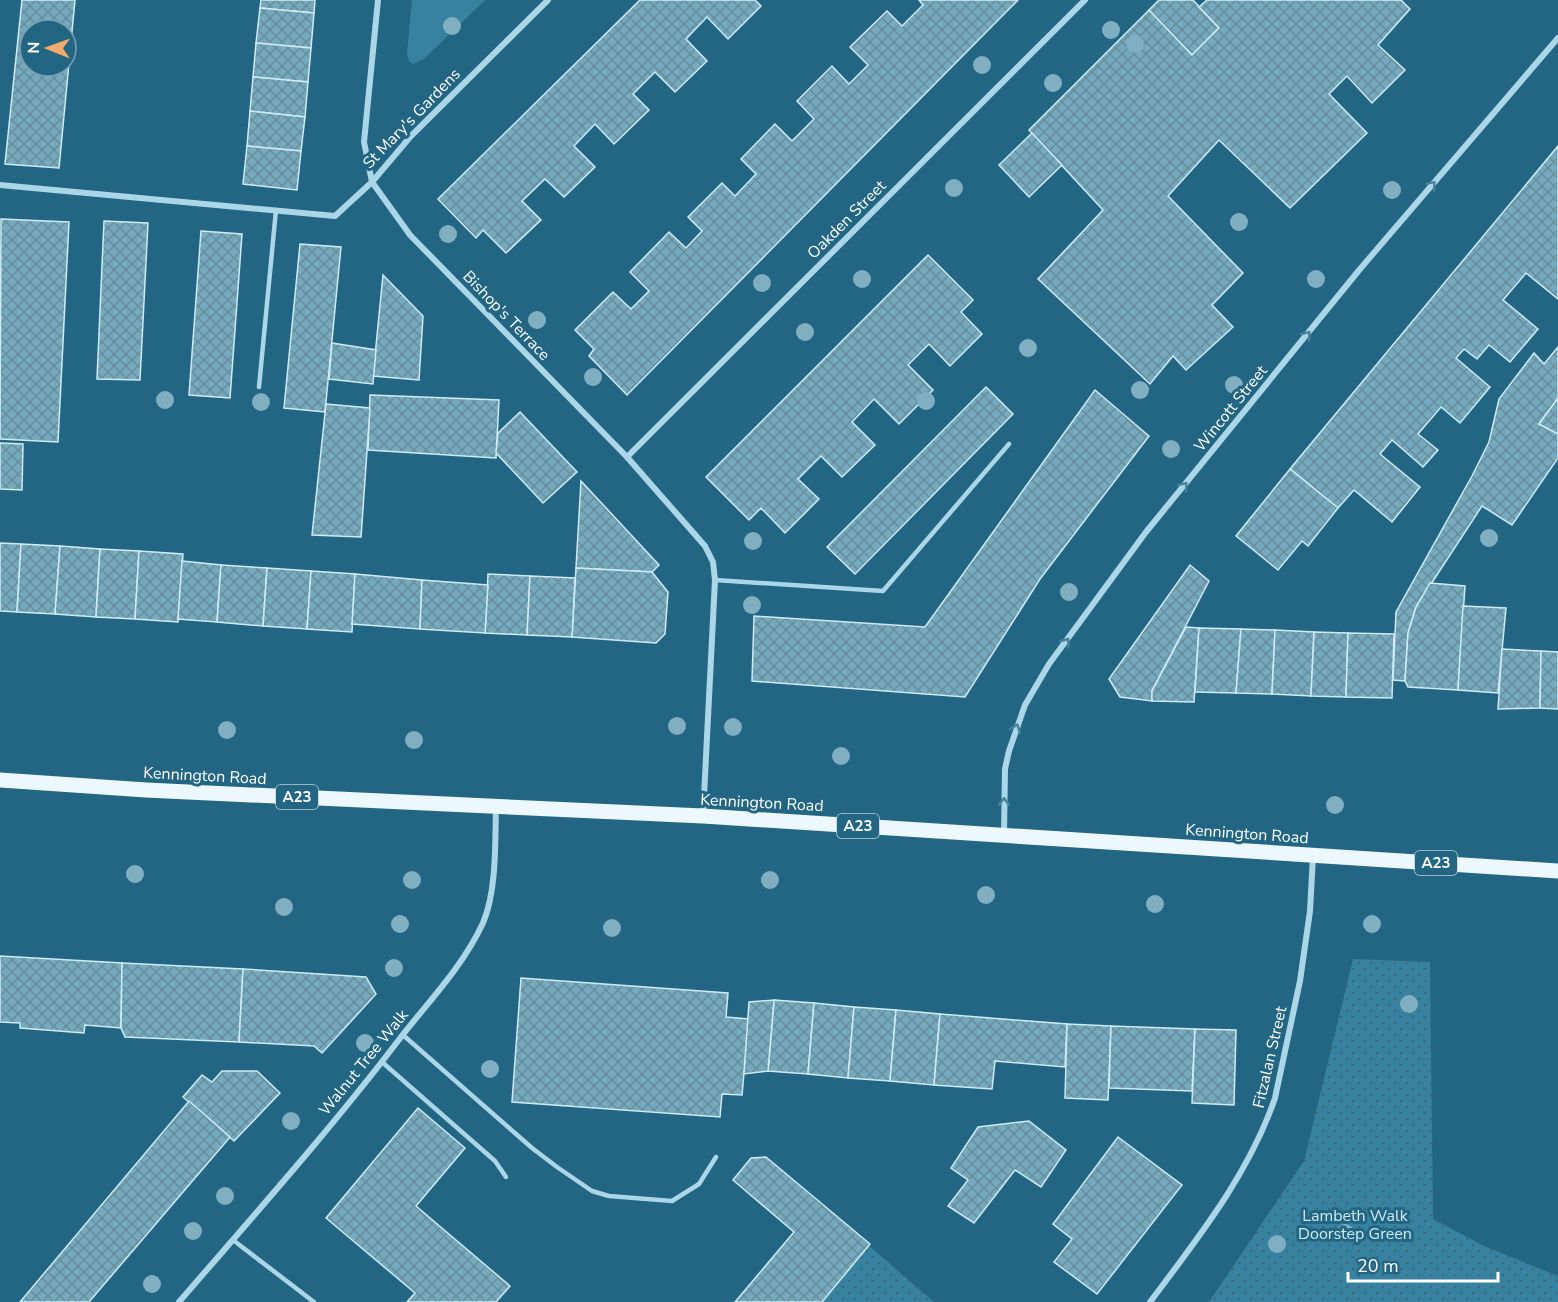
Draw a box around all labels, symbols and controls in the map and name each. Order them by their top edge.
north arrow [18,18,78,78]
text: N [23,42,45,54]
street label: St Mary's Gardens [358,64,465,174]
street label: Oakden Street [802,175,891,264]
one-way arrow [1425,181,1436,192]
street label: Bishop's Terrace [458,266,555,366]
one-way arrow [1299,331,1310,342]
street label: Wincott Street [1189,361,1273,456]
one-way arrow [1176,482,1187,493]
one-way arrow [1059,637,1070,648]
one-way arrow [1009,724,1021,735]
street label: Kennington Road [143,762,267,790]
road number: A23 [276,785,318,809]
street label: Kennington Road [700,789,824,817]
one-way arrow [998,797,1011,806]
road number: A23 [837,814,879,838]
street label: Kennington Road [1185,819,1309,849]
road number: A23 [1415,851,1457,875]
street label: Walnut Tree Walk [314,1004,414,1120]
street label: Fitzalan Street [1248,1004,1292,1110]
park label: Lambeth Walk Doorstep Green [1298,1205,1412,1245]
scale bar [1348,1245,1498,1283]
text: 20 m [1357,1254,1399,1278]

